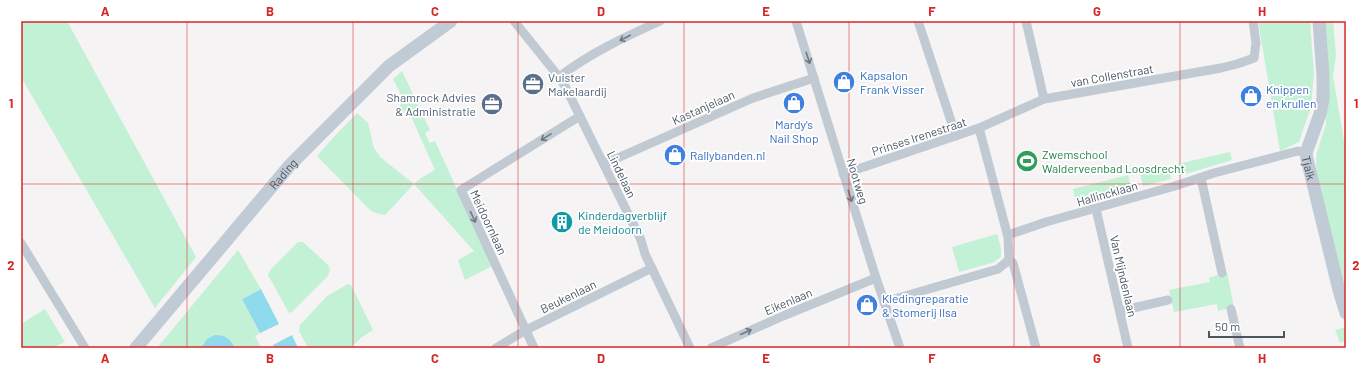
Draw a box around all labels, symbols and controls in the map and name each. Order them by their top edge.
text: A [101,3,110,19]
text: B [266,3,274,19]
text: C [431,3,439,19]
text: D [597,3,605,19]
text: E [762,3,770,19]
text: F [928,3,936,19]
text: G [1093,3,1101,19]
text: H [1258,3,1266,19]
one-way arrow [619,34,631,42]
one-way arrow [805,51,812,64]
street label: van Collenstraat [1070,61,1154,89]
place label: Kapsalon Frank Visser [860,68,925,96]
shop icon: Kapsalon Frank Visser [831,69,857,95]
place label: Vuister Makelaardij [548,70,607,98]
office icon: Vuister Makelaardij [520,71,546,97]
place label: Knippen en krullen [1266,82,1316,110]
shop icon: Knippen en krullen [1238,83,1264,109]
street label: Kastanjelaan [670,87,736,127]
place label: Shamrock Advies & Administratie [386,90,476,118]
shop icon: Mardy's Nail Shop [781,90,807,116]
office icon: Shamrock Advies & Administratie [479,91,505,117]
text: 1 [9,95,13,111]
text: 1 [1354,95,1358,111]
street label: Prinses Irenestraat [870,114,968,158]
place label: Mardy's Nail Shop [769,117,819,145]
one-way arrow [541,133,552,141]
shop icon: Rallybanden.nl [662,142,688,168]
place label: Zwemschool Walderveenbad Loosdrecht [1042,147,1185,175]
street label: Lindelaan [605,148,639,200]
place label: Rallybanden.nl [690,148,765,162]
sports icon: Zwemschool Walderveenbad Loosdrecht [1014,148,1040,174]
street label: Tjalk [1299,154,1319,181]
street label: Rading [266,155,300,192]
street label: Nootweg [844,157,872,205]
street label: Hallincklaan [1075,178,1139,208]
street label: Meidoornlaan [468,187,510,257]
one-way arrow [847,189,854,202]
place label: Kinderdagverblijf de Meidoorn [578,208,667,236]
building icon: Kinderdagverblijf de Meidoorn [549,209,575,235]
one-way arrow [470,210,477,222]
street label: Van Mijndenlaan [1108,234,1140,318]
text: 2 [7,257,15,273]
text: 2 [1352,257,1360,273]
street label: Beukenlaan [538,276,598,316]
street label: Eikenlaan [762,285,814,317]
place label: Kledingreparatie & Stomerij Ilsa [882,291,969,319]
shop icon: Kledingreparatie & Stomerij Ilsa [854,292,880,318]
scale bar [1209,313,1284,339]
text: 50 m [1215,319,1240,333]
one-way arrow [740,328,752,335]
text: A [101,350,110,366]
text: B [266,350,274,366]
text: C [431,350,439,366]
text: D [597,350,605,366]
text: E [762,350,770,366]
text: F [928,350,936,366]
text: G [1093,350,1101,366]
text: H [1258,350,1266,366]

